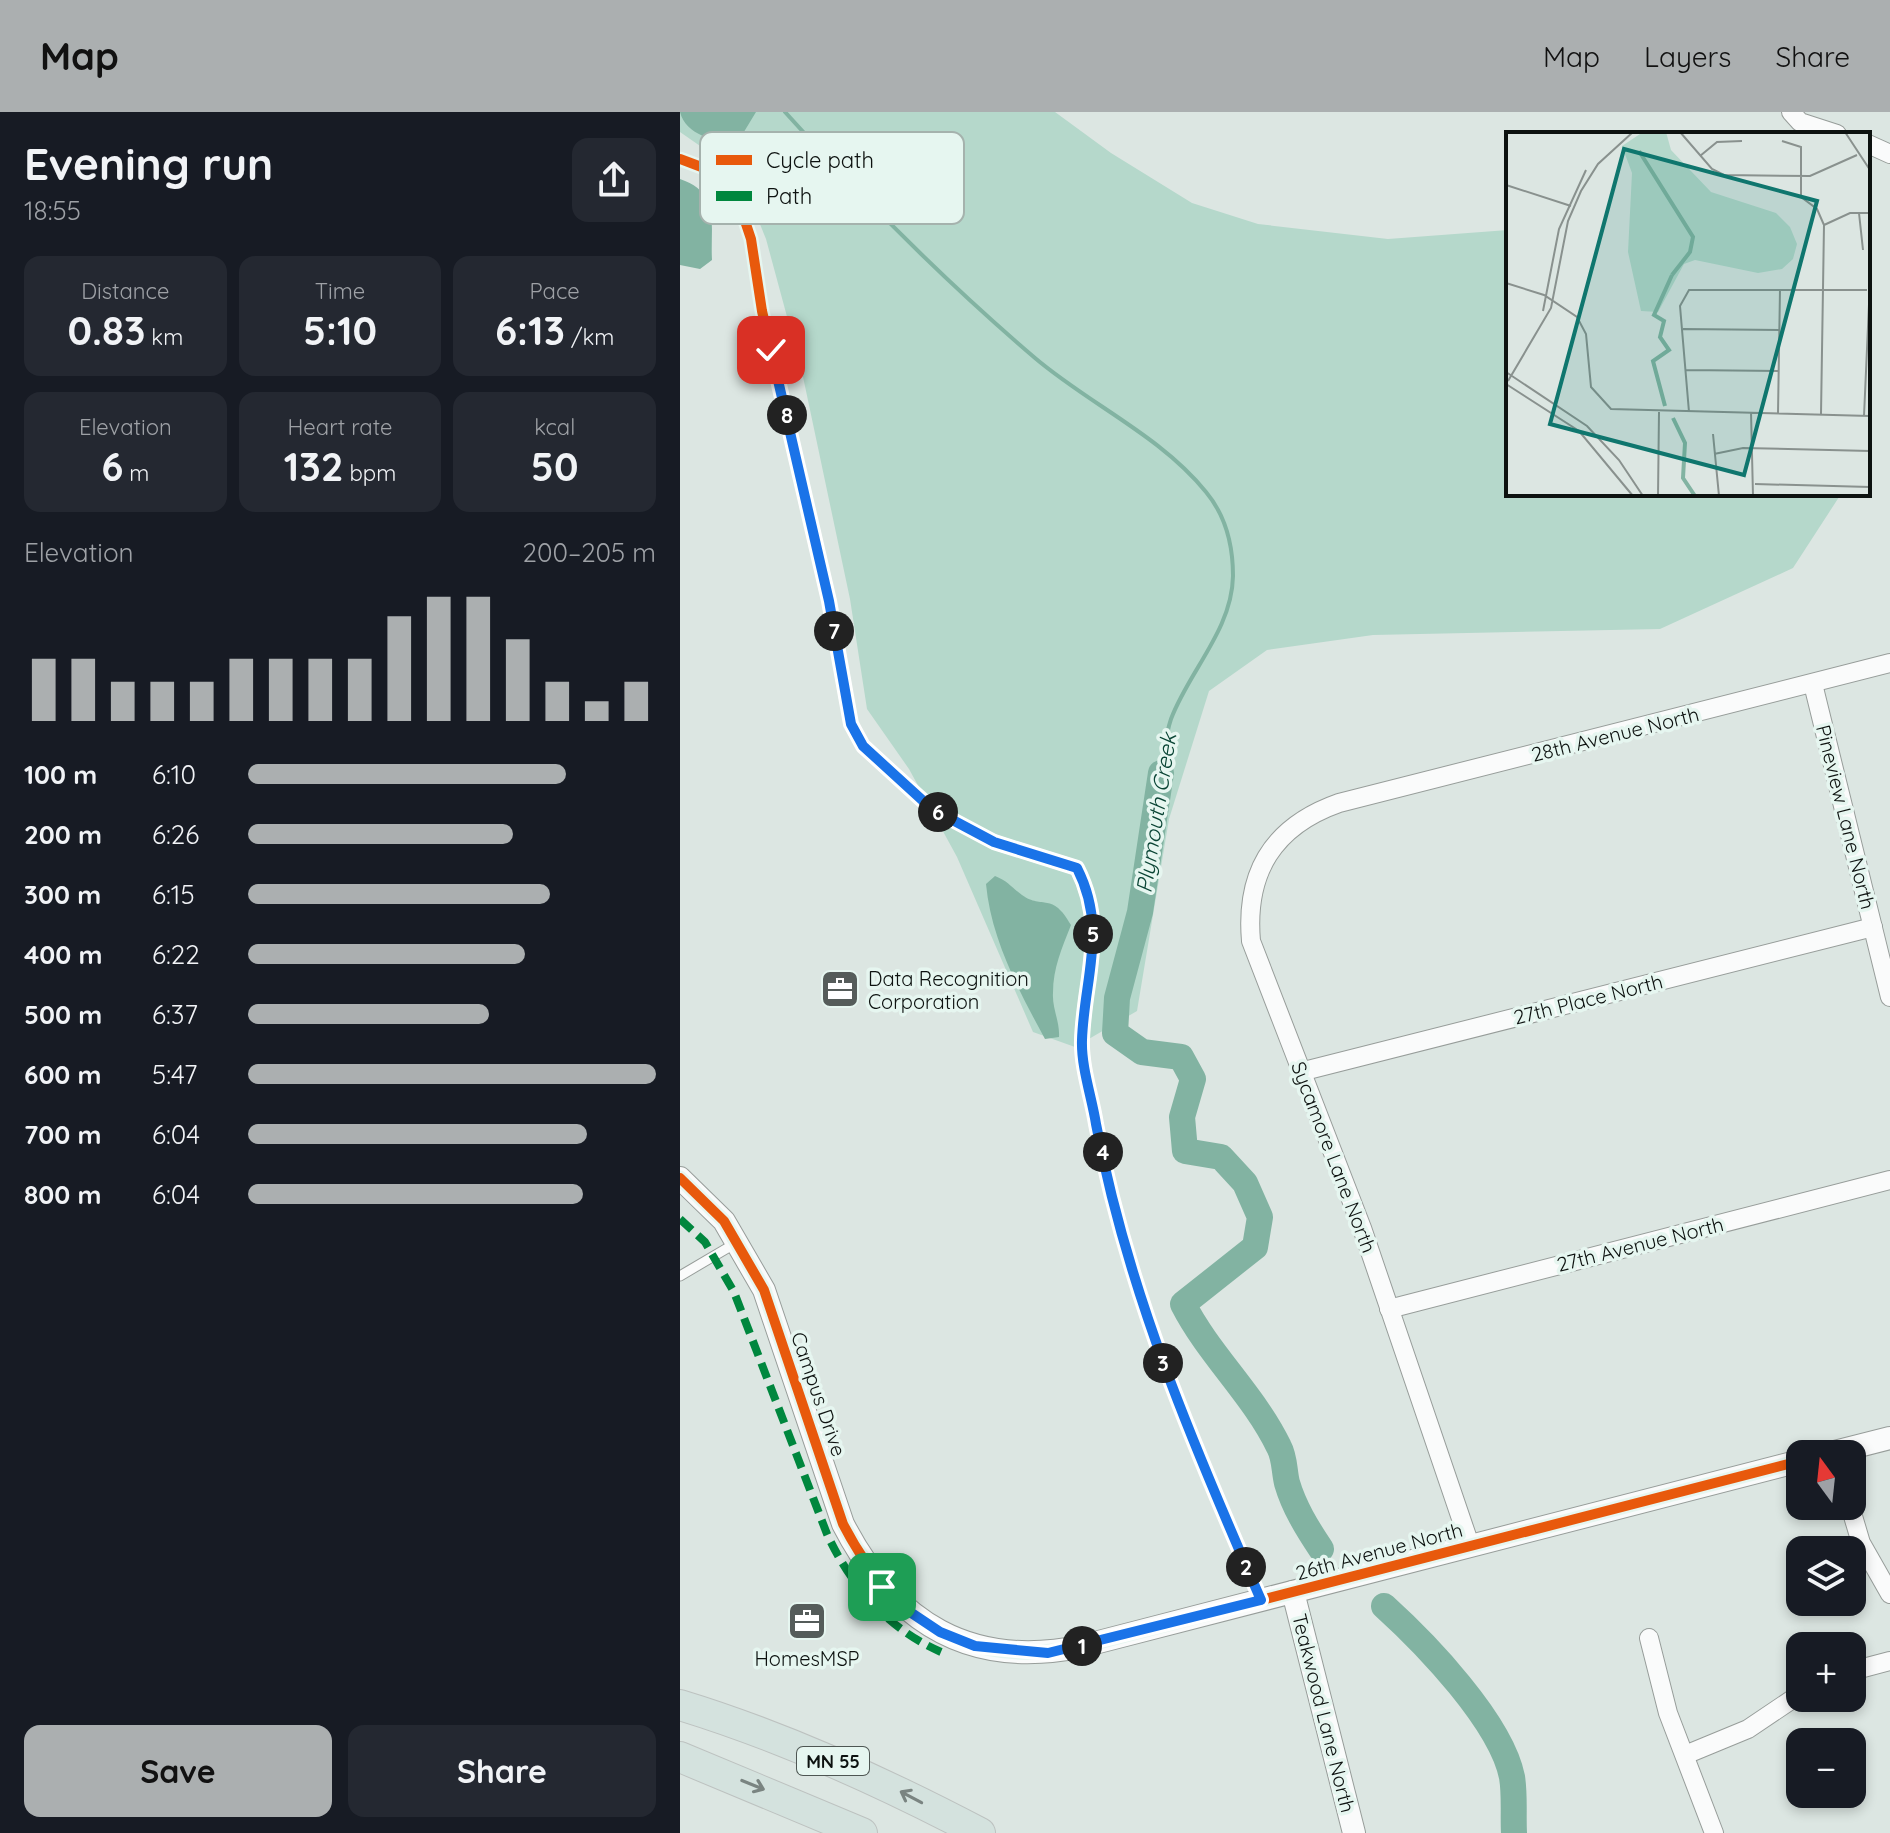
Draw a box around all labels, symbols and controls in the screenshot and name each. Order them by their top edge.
text: Map [40,32,119,80]
text: Map [1543,39,1600,74]
text: Layers [1644,39,1731,74]
text: Share [1775,39,1850,74]
legend [700,132,964,224]
inset map [1506,132,1870,496]
text: Evening run [24,136,273,191]
button: share [572,138,656,222]
text: Cycle path [766,146,874,174]
text: Path [766,182,812,210]
text: 18:55 [24,194,81,227]
text: Distance [81,277,169,305]
text: Time [315,277,365,305]
text: Pace [530,277,580,305]
text: 0.83 [67,305,145,355]
text: 5:10 [303,305,377,355]
text: 6:13 [495,305,565,355]
pin [737,316,805,384]
text: km [145,323,183,351]
text: /km [565,323,614,351]
icon: check [749,328,793,372]
pin: 8 [767,395,807,435]
text: 8 [781,401,793,429]
text: Elevation [79,413,172,441]
text: Heart rate [288,413,392,441]
text: kcal [534,413,575,441]
text: 6 [101,441,123,491]
text: 132 [284,441,344,491]
text: 50 [531,441,578,491]
text: m [123,459,149,487]
text: bpm [344,459,396,487]
text: Elevation [24,536,134,569]
text: 200–205 m [523,536,656,569]
pin: 7 [814,611,854,651]
text: 7 [828,617,840,645]
street label: 28th Avenue North [1529,701,1701,767]
street label: Pineview Lane North [1811,722,1881,912]
water label: Plymouth Creek [1130,729,1183,895]
text: 100 m [24,758,97,791]
text: 6:10 [152,758,196,791]
pin: 6 [918,792,958,832]
text: 6 [932,798,944,826]
text: 200 m [24,818,102,851]
text: 6:26 [152,818,199,851]
text: 300 m [24,878,101,911]
text: 6:15 [152,878,195,911]
pin: 5 [1073,914,1113,954]
text: 5 [1087,920,1099,948]
text: 400 m [24,938,102,971]
text: 6:22 [152,938,200,971]
place label: Data Recognition Corporation [868,966,1029,1014]
office icon: Data Recognition Corporation [819,968,861,1010]
street label: 27th Place North [1511,968,1665,1030]
text: 500 m [24,998,102,1031]
text: 6:37 [152,998,198,1031]
text: 600 m [24,1058,102,1091]
text: 5:47 [152,1058,197,1091]
street label: Sycamore Lane North [1286,1058,1382,1256]
text: 700 m [24,1118,101,1151]
text: 6:04 [152,1118,200,1151]
pin: 4 [1083,1132,1123,1172]
text: 4 [1097,1138,1109,1166]
text: 800 m [24,1178,101,1211]
text: 6:04 [152,1178,200,1211]
street label: 27th Avenue North [1554,1211,1726,1277]
street label: Campus Drive [786,1329,852,1459]
pin: 3 [1143,1343,1183,1383]
text: 3 [1157,1349,1169,1377]
north arrow [1786,1440,1866,1520]
map controls [1786,1440,1866,1808]
street label: 26th Avenue North [1293,1517,1465,1585]
button: layers [1786,1536,1866,1616]
pin: 2 [1226,1547,1266,1587]
pin [848,1553,916,1621]
text: 2 [1240,1553,1252,1581]
icon: arrive [860,1565,904,1609]
office icon: HomesMSP [786,1600,828,1642]
street label: Teakwood Lane North [1287,1611,1361,1815]
pin: 1 [1062,1626,1102,1666]
text: 1 [1078,1632,1086,1660]
button: + [1786,1632,1866,1712]
place label: HomesMSP [754,1646,860,1671]
button: Save [24,1725,332,1817]
button: Share [348,1725,656,1817]
button: − [1786,1728,1866,1808]
road number: MN 55 [797,1747,869,1775]
one-way arrow [740,1779,765,1793]
one-way arrow [900,1788,923,1804]

